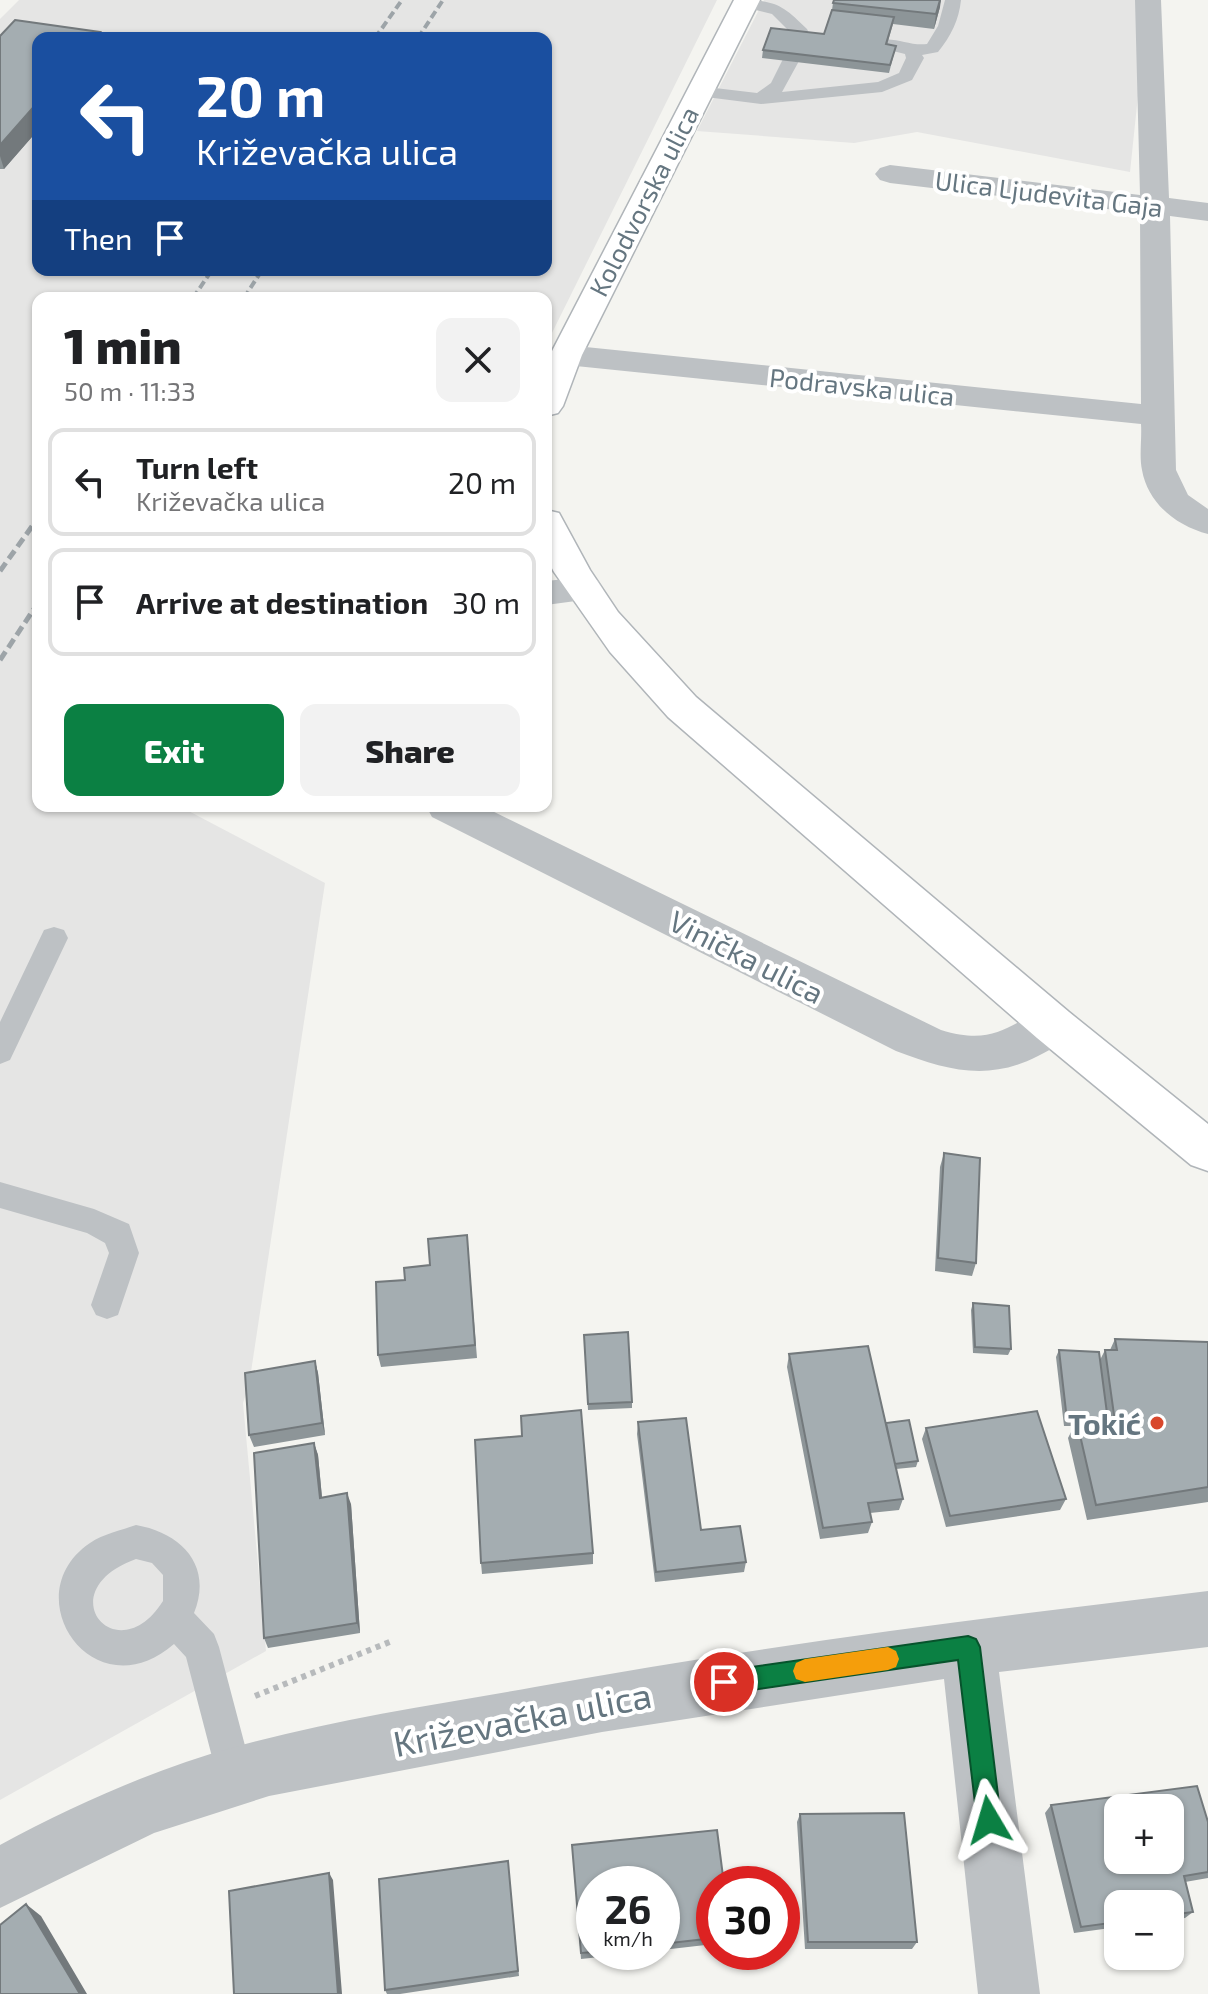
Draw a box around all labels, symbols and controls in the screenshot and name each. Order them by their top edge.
text: 20 m [196,61,325,128]
icon: left [64,64,168,168]
street label: Kolodvorska ulica [582,101,704,301]
text: Križevačka ulica [196,129,458,172]
street label: Ulica Ljudevita Gaja [933,164,1165,222]
icon: arrive [148,216,192,260]
text: Then [64,220,132,256]
text: 1 min [64,316,182,374]
button: close [436,318,520,402]
street label: Podravska ulica [768,361,956,411]
text: 50 m · 11:33 [64,375,196,406]
text: Turn left [136,449,258,485]
icon: left [68,460,112,504]
text: 20 m [448,464,516,500]
text: Križevačka ulica [136,485,325,516]
icon: arrive [68,580,112,624]
text: Arrive at destination [136,584,428,620]
text: 30 m [452,584,520,620]
button: Exit [64,704,284,796]
button: Share [300,704,520,796]
street label: Vinička ulica [664,902,830,1010]
place label: Tokić [1068,1405,1141,1441]
marker: Tokić [1148,1414,1166,1432]
pin [690,1648,758,1716]
icon: arrive [702,1660,746,1704]
street label: Križevačka ulica [389,1672,655,1764]
position arrow [947,1778,1031,1862]
map controls [1104,1794,1184,1970]
button: + [1104,1794,1184,1874]
speed limit sign: 30 [696,1866,800,1970]
text: 26 [605,1884,651,1932]
button: − [1104,1890,1184,1970]
text: km/h [603,1926,653,1950]

